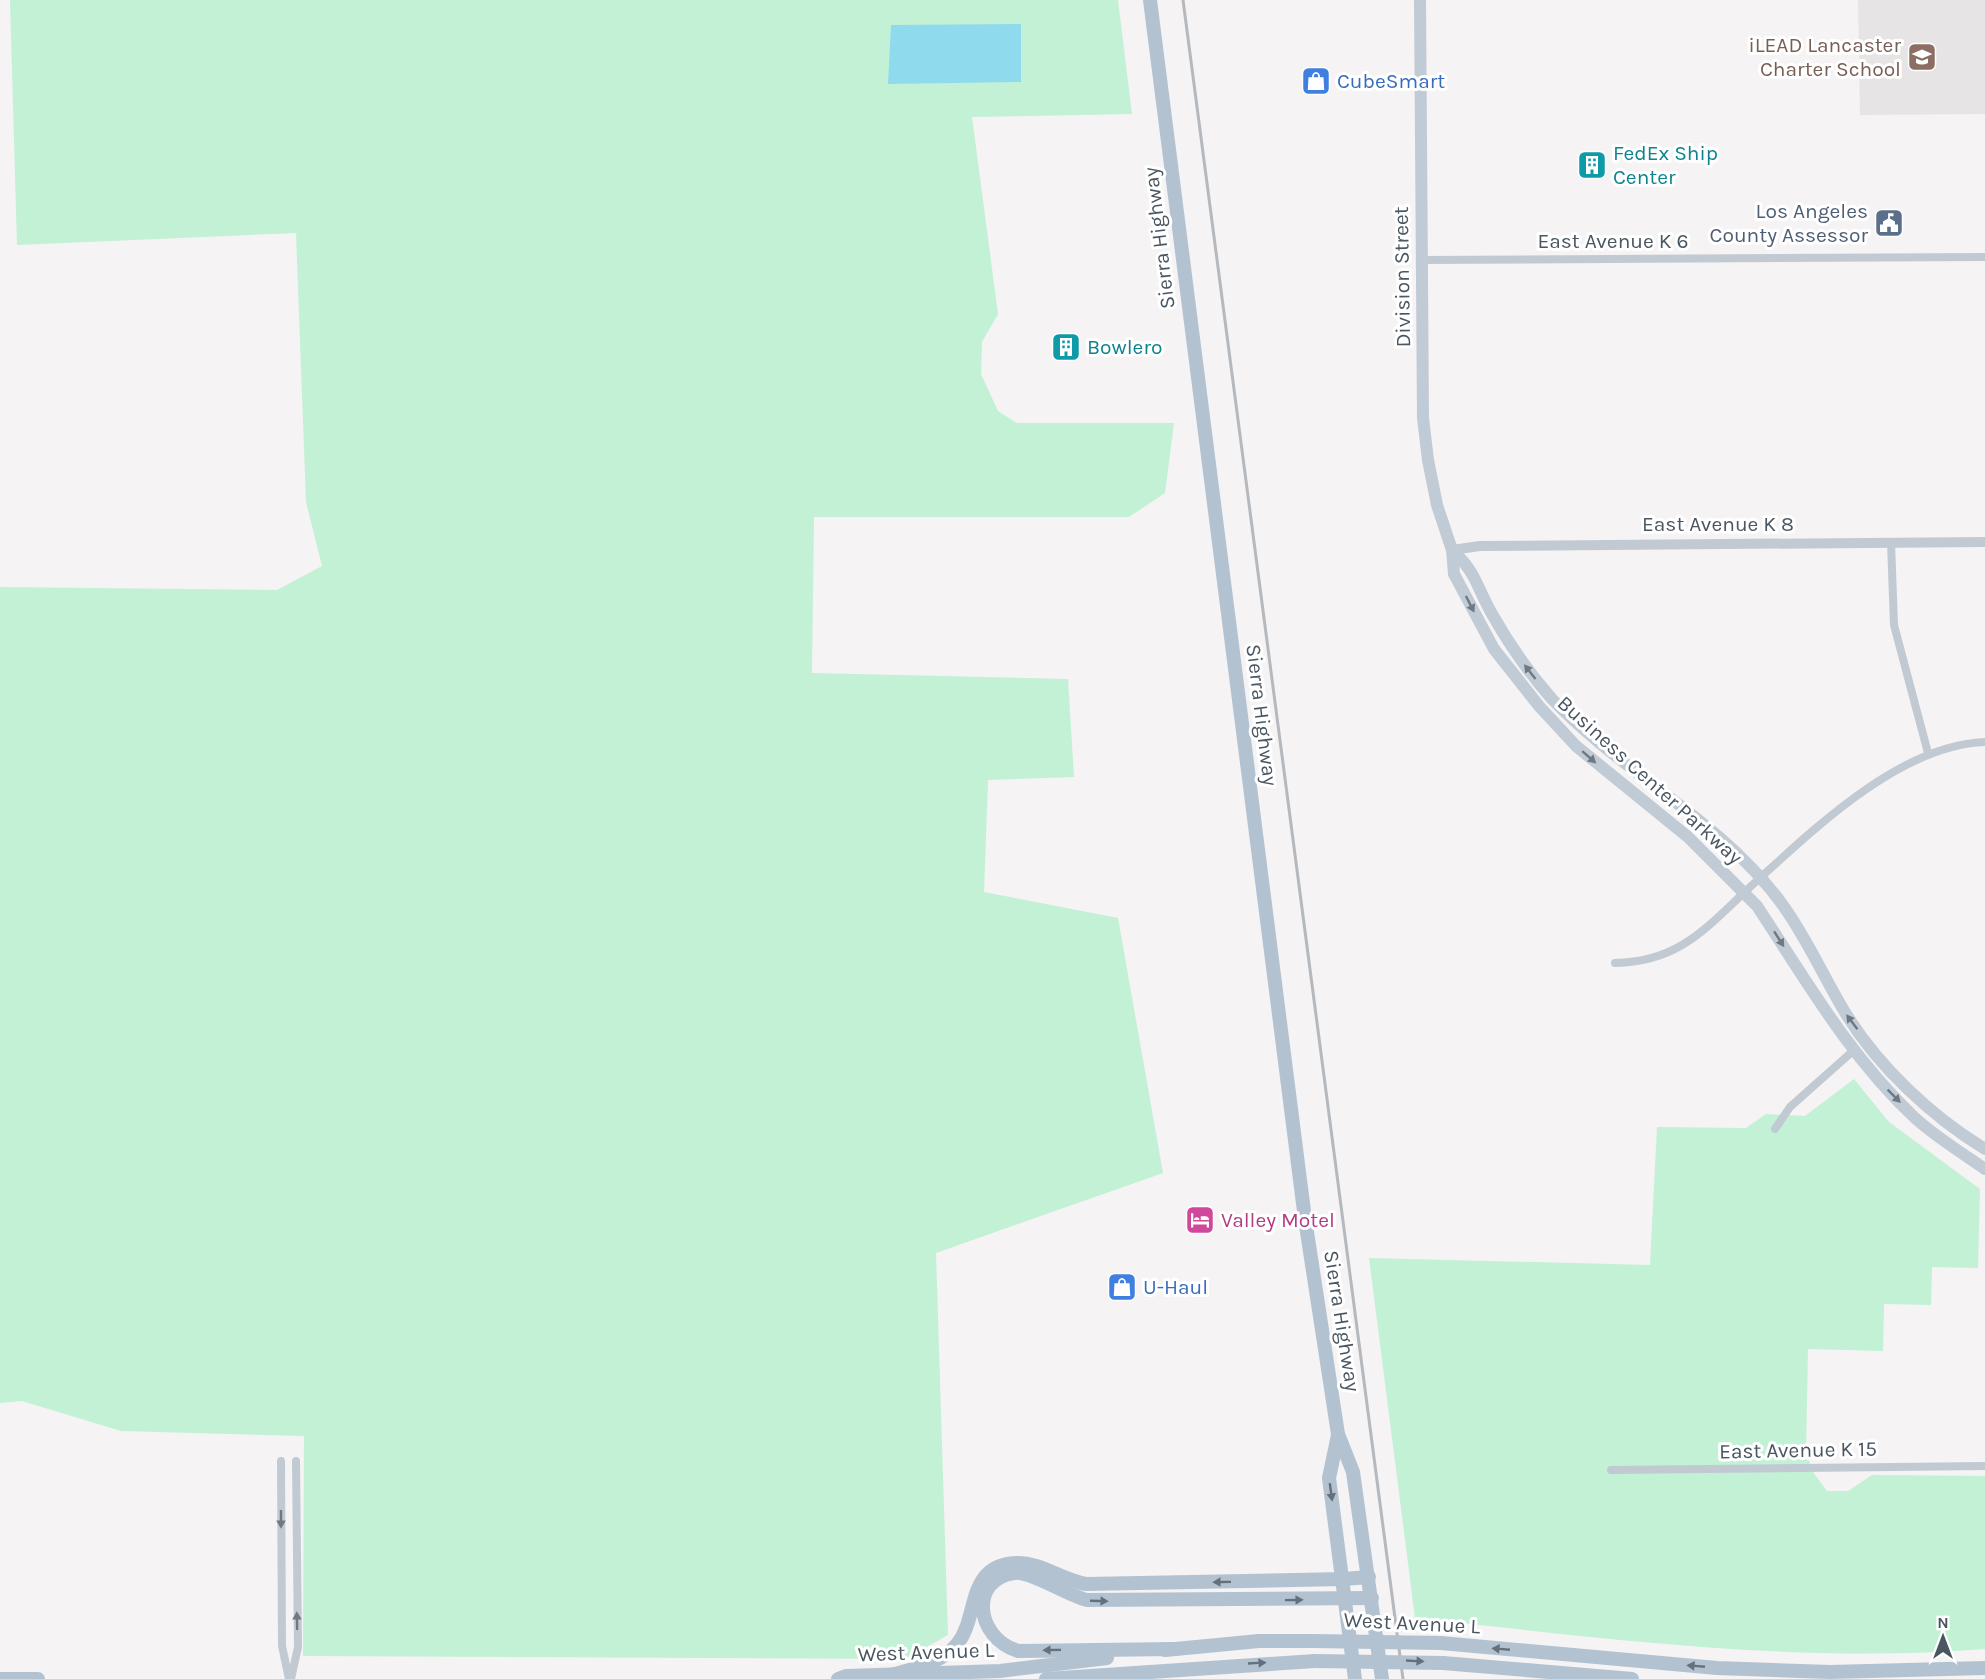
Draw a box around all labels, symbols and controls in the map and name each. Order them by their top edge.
place label: iLEAD Lancaster Charter School [1748,33,1901,81]
school or university icon: iLEAD Lancaster Charter School [1906,41,1938,73]
shop icon: CubeSmart [1300,65,1332,97]
place label: CubeSmart [1337,69,1445,93]
place label: FedEx Ship Center [1613,141,1718,189]
building icon: FedEx Ship Center [1576,149,1608,181]
street label: Sierra Highway [1138,165,1180,310]
place label: Los Angeles County Assessor [1710,199,1868,247]
street label: Division Street [1389,206,1415,348]
public building icon: Los Angeles County Assessor [1873,207,1905,239]
street label: East Avenue K 6 [1537,229,1689,253]
building icon: Bowlero [1050,331,1082,363]
place label: Bowlero [1087,335,1162,359]
street label: East Avenue K 8 [1642,512,1794,536]
one-way arrow [1465,596,1474,613]
street label: Sierra Highway [1241,643,1283,788]
one-way arrow [1524,664,1536,679]
street label: Business Center Parkway [1553,691,1747,869]
one-way arrow [1581,750,1596,763]
one-way arrow [1773,931,1784,947]
one-way arrow [1847,1015,1859,1030]
one-way arrow [1886,1089,1900,1103]
hotel icon: Valley Motel [1184,1204,1216,1236]
place label: Valley Motel [1221,1208,1335,1232]
street label: Sierra Highway [1319,1249,1365,1394]
shop icon: U-Haul [1106,1271,1138,1303]
place label: U-Haul [1143,1275,1208,1299]
street label: East Avenue K 15 [1719,1437,1877,1463]
one-way arrow [1327,1482,1336,1501]
one-way arrow [276,1510,286,1529]
one-way arrow [1213,1577,1232,1586]
one-way arrow [1285,1595,1304,1605]
one-way arrow [1090,1596,1109,1605]
street label: West Avenue L [1343,1607,1481,1639]
north arrow [1913,1607,1973,1667]
one-way arrow [292,1612,302,1631]
text: N [1937,1613,1949,1632]
street label: West Avenue L [857,1638,995,1666]
one-way arrow [1492,1644,1511,1654]
one-way arrow [1043,1646,1062,1655]
one-way arrow [1406,1657,1425,1666]
one-way arrow [1247,1658,1266,1668]
one-way arrow [1686,1661,1705,1671]

